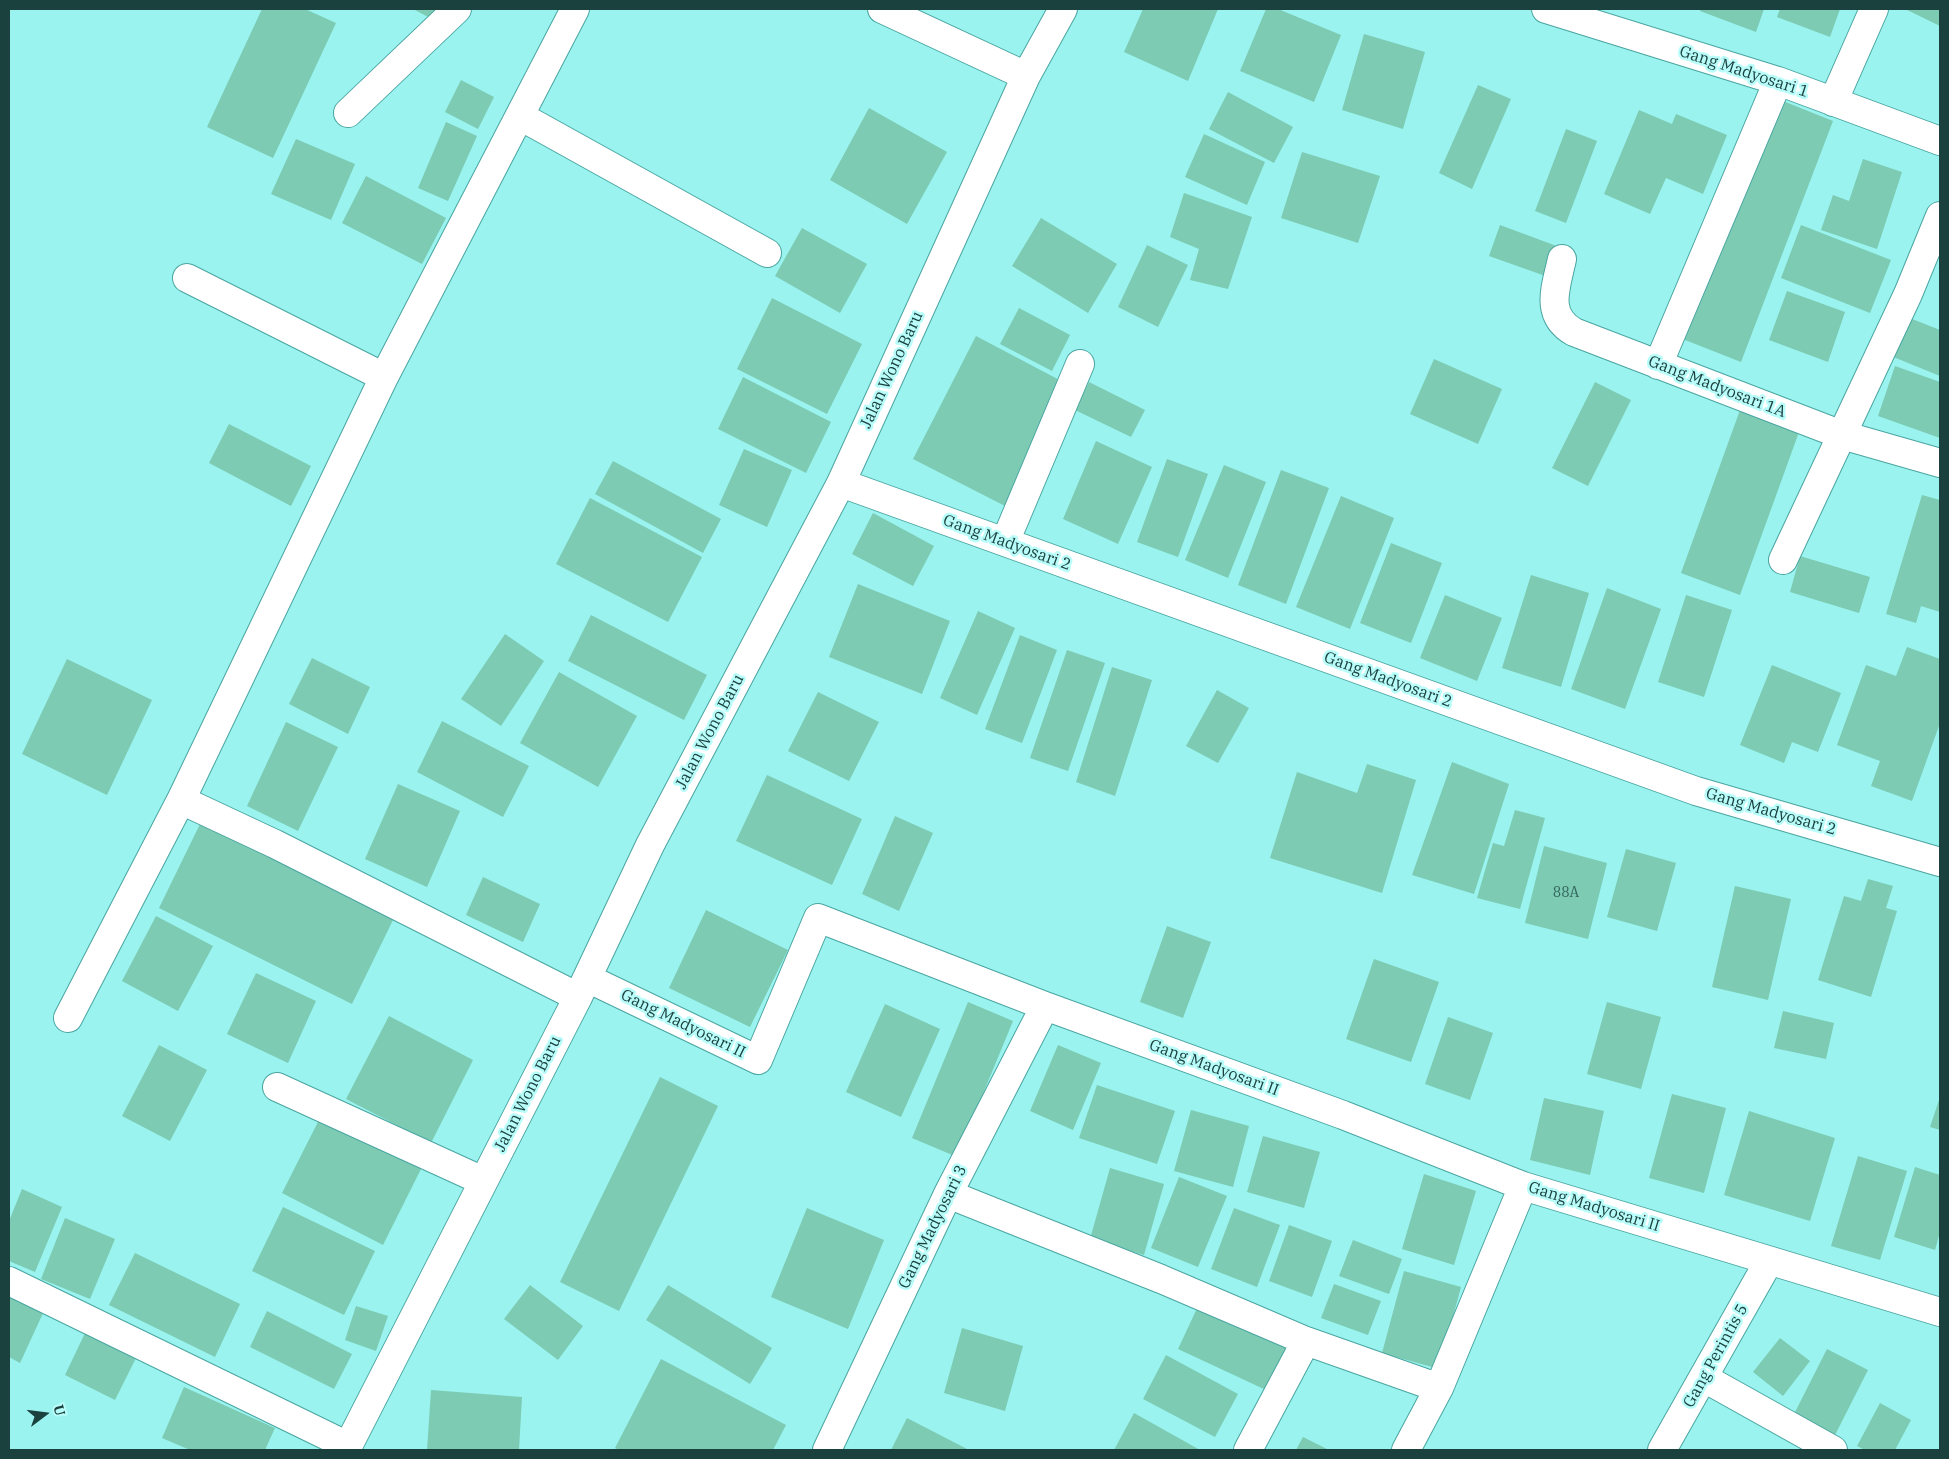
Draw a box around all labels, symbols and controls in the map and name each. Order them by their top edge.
street label: Gang Madyosari 1 [1677,42,1811,102]
street label: Jalan Wono Baru [856,308,928,432]
street label: Gang Madyosari 1A [1645,352,1789,422]
street label: Gang Madyosari 2 [940,511,1074,575]
street label: Gang Madyosari 2 [1321,648,1455,712]
street label: Jalan Wono Baru [672,671,748,793]
street label: Gang Madyosari 2 [1704,784,1838,840]
house number: 88A [1553,885,1579,901]
street label: Gang Madyosari II [618,985,748,1063]
street label: Jalan Wono Baru [491,1033,565,1155]
street label: Gang Madyosari II [1147,1036,1281,1100]
street label: Gang Madyosari 3 [895,1162,971,1292]
street label: Gang Madyosari II [1526,1178,1662,1236]
street label: Gang Perintis 5 [1680,1301,1752,1411]
north arrow [20,1389,70,1439]
text: U [49,1403,70,1418]

